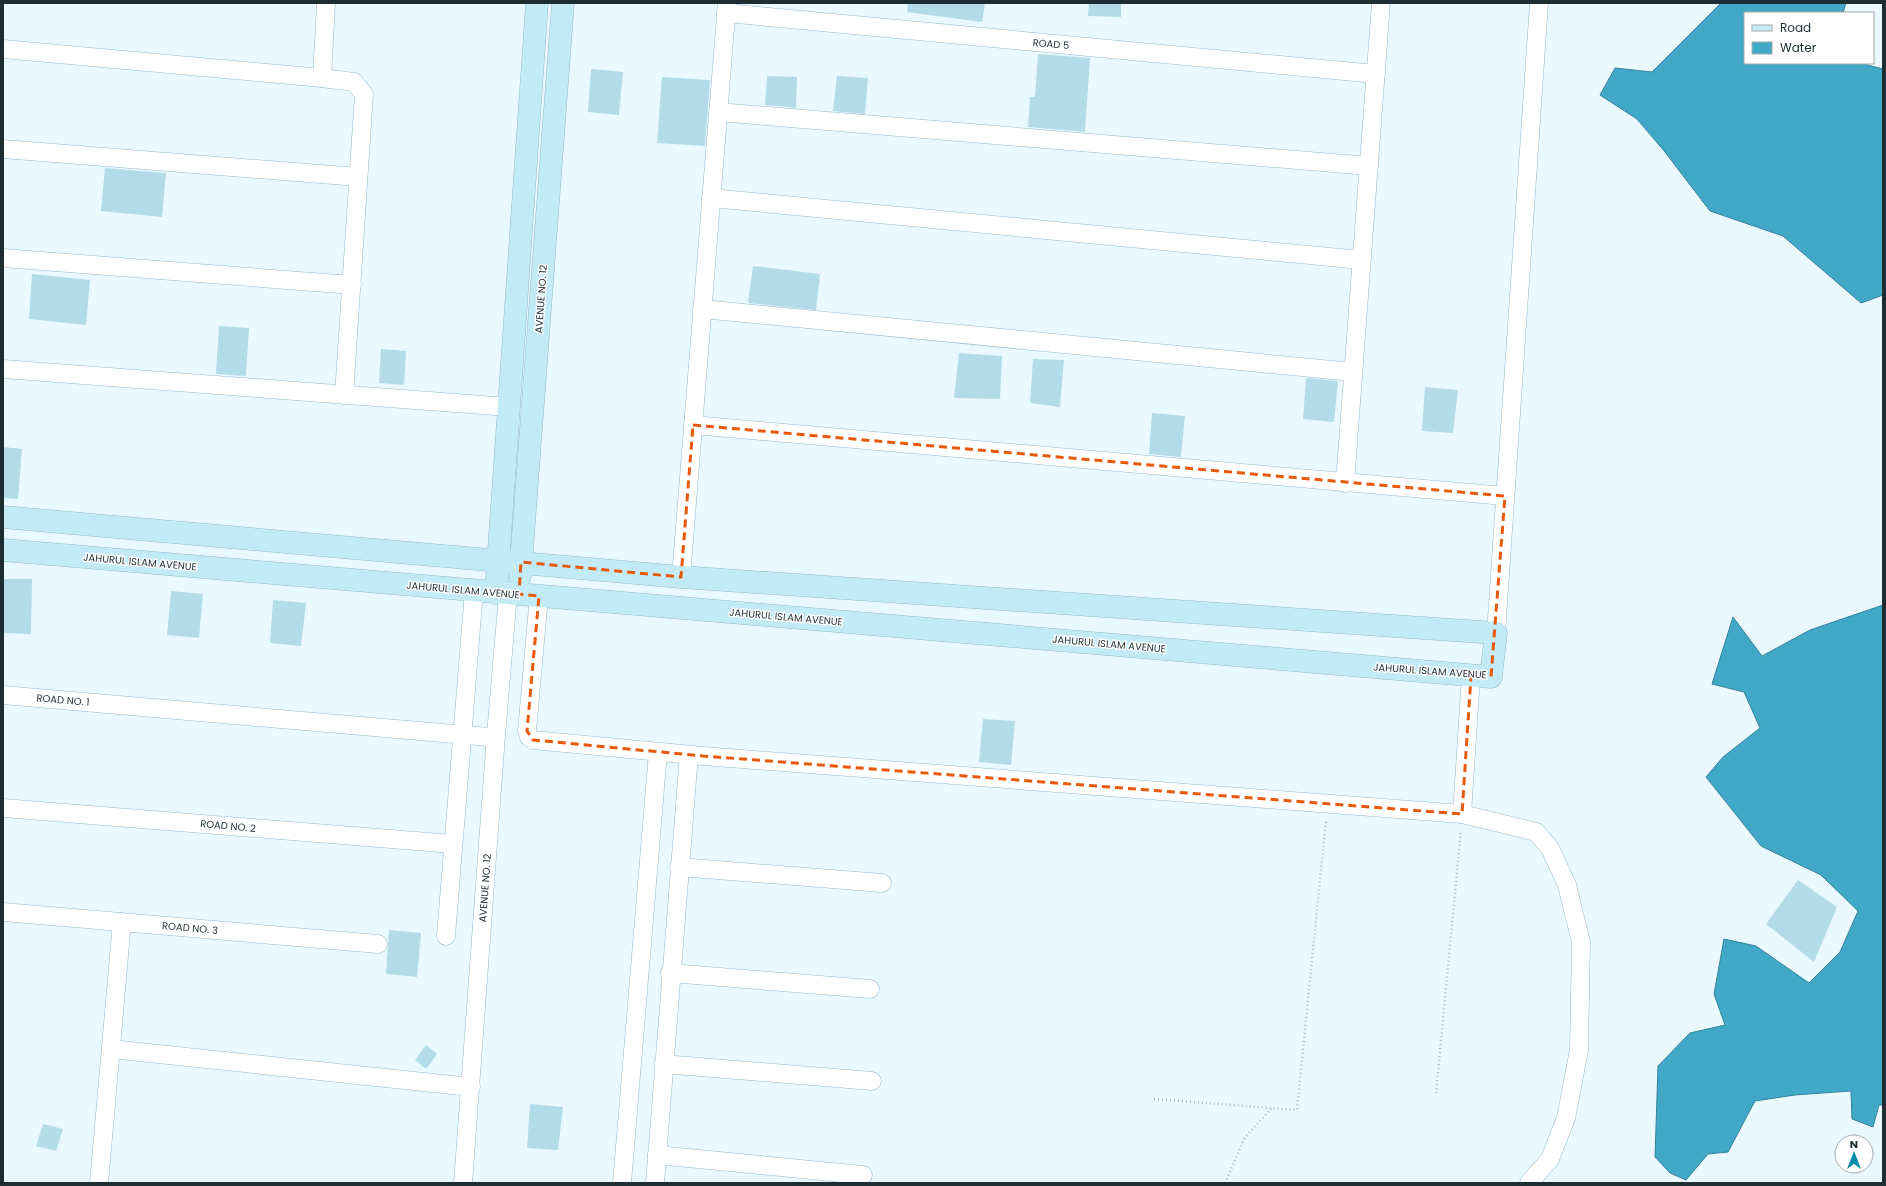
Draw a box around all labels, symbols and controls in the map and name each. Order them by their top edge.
legend [1744,12,1874,64]
text: Road [1780,19,1811,36]
street label: ROAD 5 [1032,35,1070,53]
text: Water [1780,39,1817,56]
street label: AVENUE NO. 12 [531,264,551,334]
street label: JAHURUL ISLAM AVENUE [83,550,197,574]
street label: JAHURUL ISLAM AVENUE [406,578,520,602]
street label: JAHURUL ISLAM AVENUE [729,605,843,629]
street label: JAHURUL ISLAM AVENUE [1052,632,1166,656]
street label: JAHURUL ISLAM AVENUE [1373,660,1487,682]
street label: ROAD NO. 1 [36,690,90,710]
street label: ROAD NO. 2 [200,816,257,836]
street label: AVENUE NO. 12 [475,853,495,923]
street label: ROAD NO. 3 [161,918,219,938]
north arrow [1834,1134,1874,1174]
text: N [1850,1136,1858,1152]

